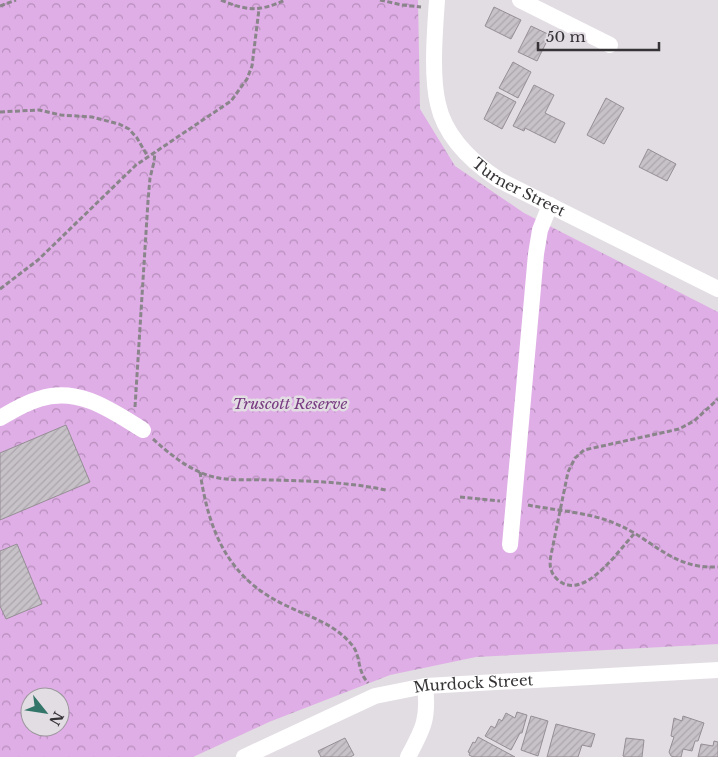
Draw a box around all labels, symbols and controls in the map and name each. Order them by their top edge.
scale bar [538,20,659,52]
text: 50 m [546,27,586,46]
street label: Turner Street [469,154,569,221]
park label: Truscott Reserve [233,394,347,413]
street label: Murdock Street [412,670,534,697]
north arrow [20,687,70,737]
text: N [45,708,67,729]

